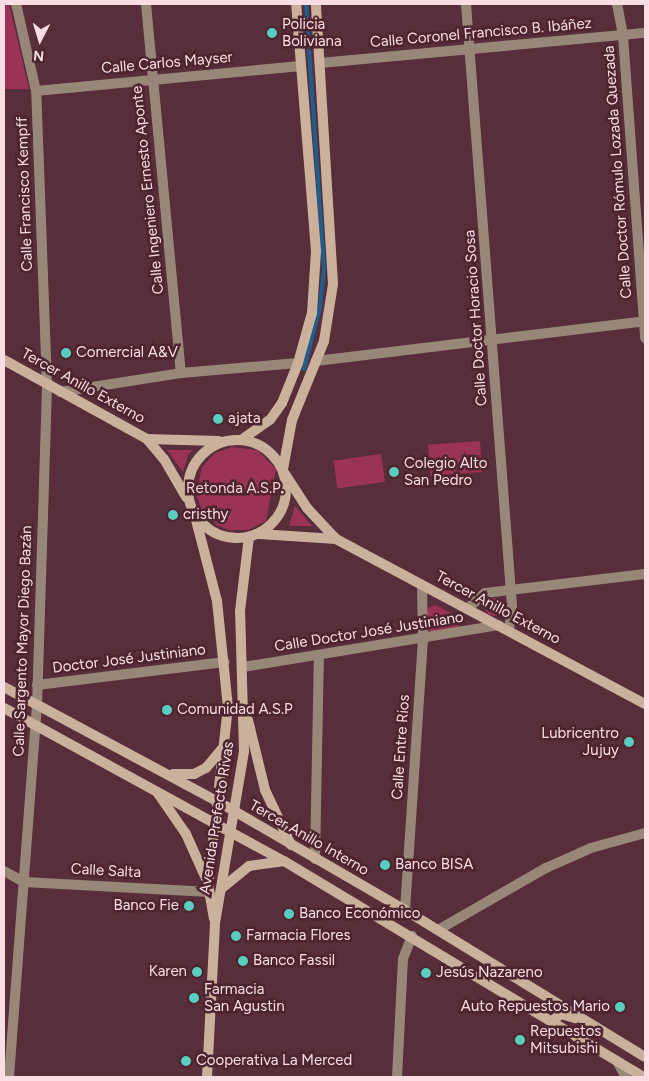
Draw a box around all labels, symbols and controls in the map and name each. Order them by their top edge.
street label: Calle Coronel Francisco B. Ibáñez [369,14,593,52]
north arrow [15,15,65,65]
place label: Policia Boliviana [282,15,342,50]
marker: Policia Boliviana [266,27,278,39]
street label: Calle Doctor Rómulo Lozada Quezada [600,45,636,299]
text: N [33,47,45,64]
street label: Calle Carlos Mayser [101,48,233,78]
street label: Calle Ingeniero Ernesto Aponte [128,85,168,295]
street label: Calle Francisco Kempff [13,116,37,272]
street label: Calle Doctor Horacio Sosa [461,229,491,407]
place label: Comercial A&V [76,344,178,362]
street label: Tercer Anillo Externo [18,345,148,427]
marker: Comercial A&V [60,347,72,359]
place label: ajata [228,410,261,428]
marker: ajata [212,413,224,425]
place label: Colegio Alto San Pedro [404,454,487,489]
marker: Colegio Alto San Pedro [388,466,400,478]
park label: Retonda A.S.P. [186,480,284,498]
place label: cristhy [183,506,228,524]
marker: cristhy [167,509,179,521]
street label: Calle Sargento Mayor Diego Bazán [10,525,36,757]
street label: Tercer Anillo Externo [433,568,563,648]
street label: Calle Doctor José Justiniano [273,608,465,656]
street label: Doctor José Justiniano [51,641,207,677]
street label: Calle Entre Rios [388,694,414,800]
place label: Comunidad A.S.P [177,701,293,719]
marker: Comunidad A.S.P [161,704,173,716]
place label: Lubricentro Jujuy [541,724,619,759]
marker: Lubricentro Jujuy [623,736,635,748]
street label: Avenida Prefecto Rivas [196,740,238,896]
street label: Tercer Anillo Interno [246,796,372,880]
place label: Banco BISA [395,856,473,874]
marker: Banco BISA [379,859,391,871]
street label: Calle Salta [70,860,142,882]
place label: Banco Fie [113,897,179,915]
marker: Banco Fie [183,900,195,912]
place label: Banco Económico [299,905,421,923]
marker: Banco Económico [283,908,295,920]
place label: Farmacia Flores [246,927,351,945]
marker: Farmacia Flores [230,930,242,942]
place label: Banco Fassil [253,952,335,970]
marker: Banco Fassil [237,955,249,967]
place label: Karen [149,963,187,981]
place label: Jesús Nazareno [436,964,543,982]
marker: Karen [191,966,203,978]
marker: Jesús Nazareno [420,967,432,979]
place label: Farmacia San Agustin [204,980,285,1015]
marker: Farmacia San Agustin [188,992,200,1004]
place label: Auto Repuestos Mario [461,998,610,1016]
marker: Auto Repuestos Mario [614,1001,626,1013]
place label: Repuestos Mitsubishi [530,1022,601,1057]
marker: Repuestos Mitsubishi [514,1034,526,1046]
place label: Cooperativa La Merced [196,1052,352,1070]
marker: Cooperativa La Merced [180,1055,192,1067]

